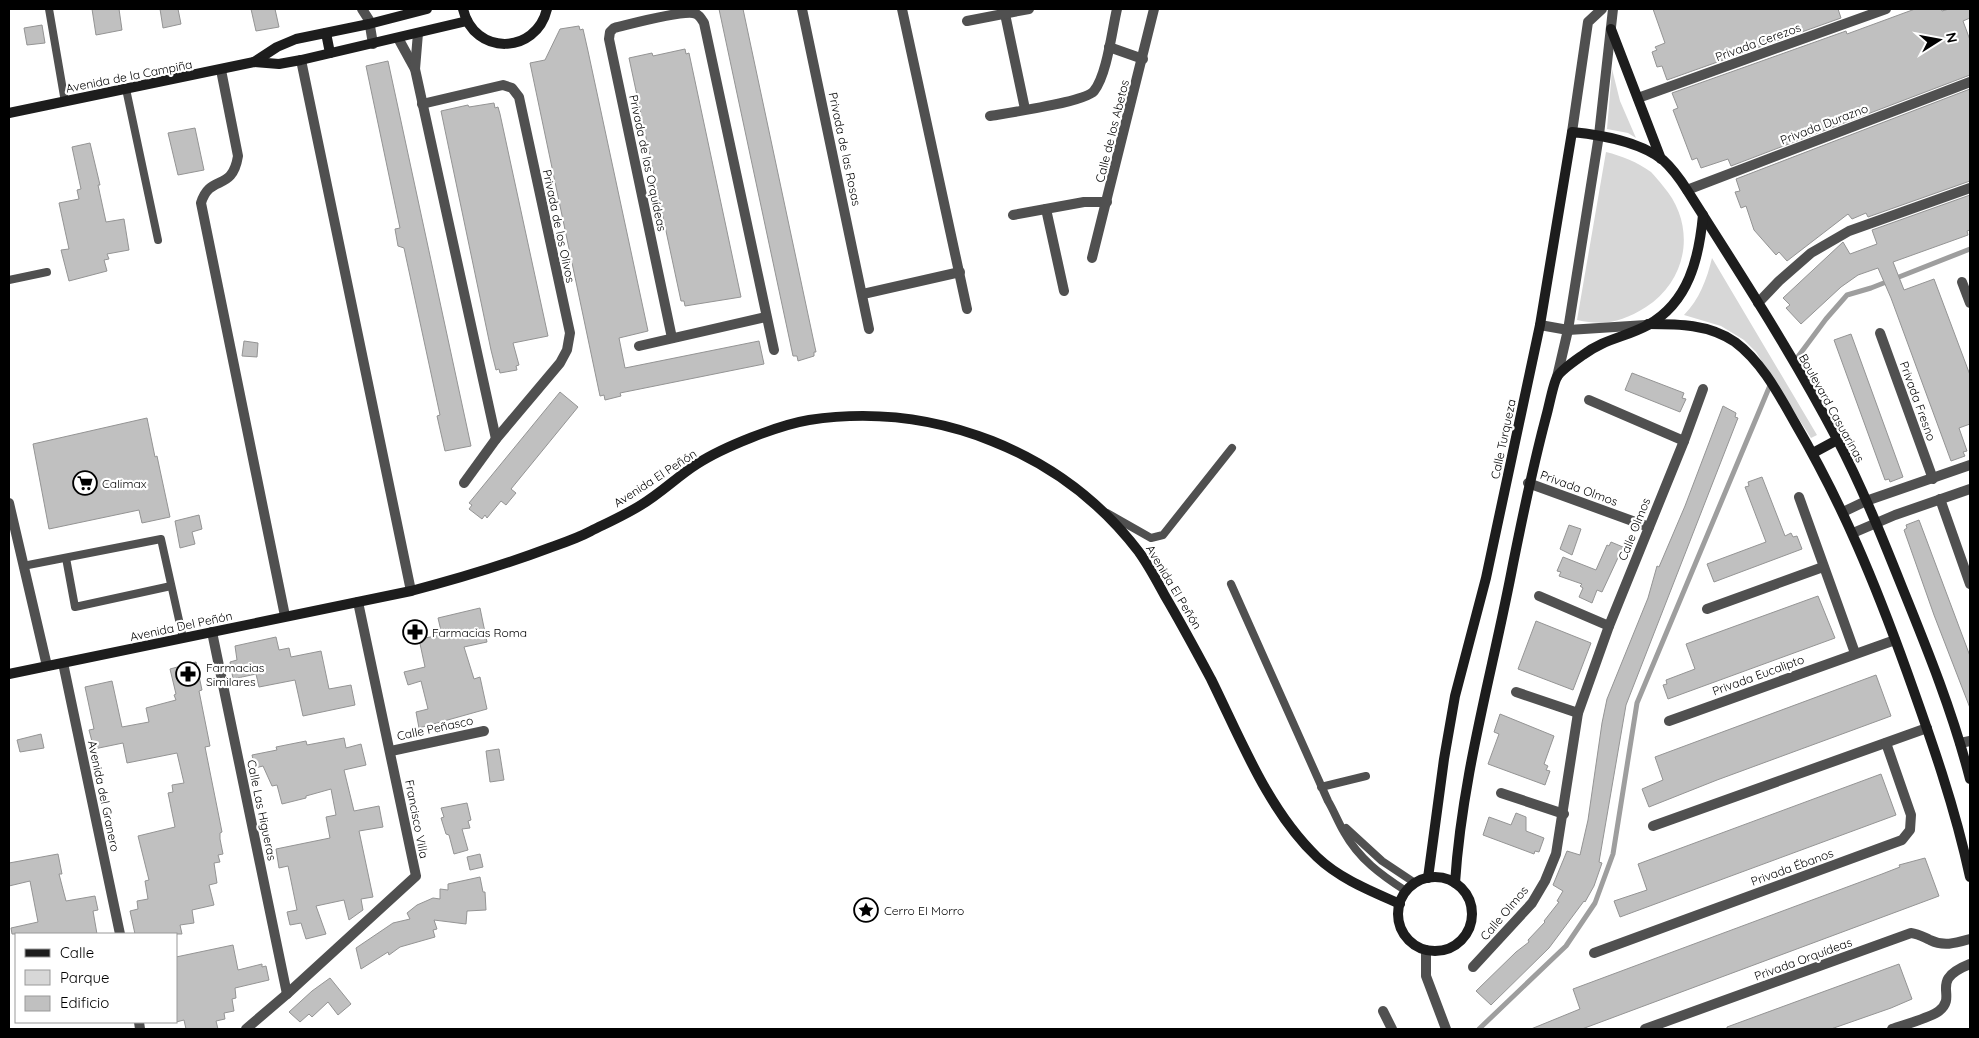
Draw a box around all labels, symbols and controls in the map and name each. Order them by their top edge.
north arrow [1914,15,1964,65]
street label: Privada Cerezos [1713,19,1803,64]
text: N [1942,31,1962,44]
street label: Avenida de la Campiña [64,56,194,96]
street label: Calle de los Abetos [1092,78,1132,184]
street label: Privada de las Rosas [826,91,864,208]
street label: Privada de las Orquídeas [626,93,670,233]
street label: Privada Durazno [1778,100,1870,148]
street label: Privada de los Olivos [540,168,578,284]
street label: Boulevard Casuarinas [1796,351,1868,465]
street label: Privada Fresno [1897,359,1939,443]
street label: Calle Turqueza [1487,398,1519,480]
street label: Avenida El Peñón [611,446,699,510]
street label: Privada Olmos [1538,467,1620,509]
supermarket icon: Calimax [72,470,98,496]
place label: Calimax [102,476,147,491]
street label: Calle Olmos [1615,495,1654,563]
street label: Avenida El Peñón [1143,542,1205,632]
street label: Avenida Del Peñón [128,608,234,644]
pharmacy icon: Farmacias Roma [402,619,428,645]
place label: Farmacias Roma [432,625,527,640]
street label: Privada Eucalipto [1710,651,1806,699]
place label: Farmacias Similares [206,660,265,689]
pharmacy icon: Farmacias Similares [175,661,201,687]
street label: Calle Peñasco [395,713,475,743]
street label: Avenida del Granero [85,739,123,853]
street label: Calle Las Higueras [244,758,280,862]
street label: Francisco Villa [402,778,432,860]
street label: Privada Ébanos [1749,845,1836,889]
street label: Calle Olmos [1477,882,1531,943]
place icon: Cerro El Morro [853,897,879,923]
place label: Cerro El Morro [884,903,964,918]
legend [15,933,178,1023]
street label: Privada Orquídeas [1752,934,1854,984]
text: Calle [60,943,94,962]
text: Parque [60,968,110,987]
text: Edificio [60,993,109,1012]

